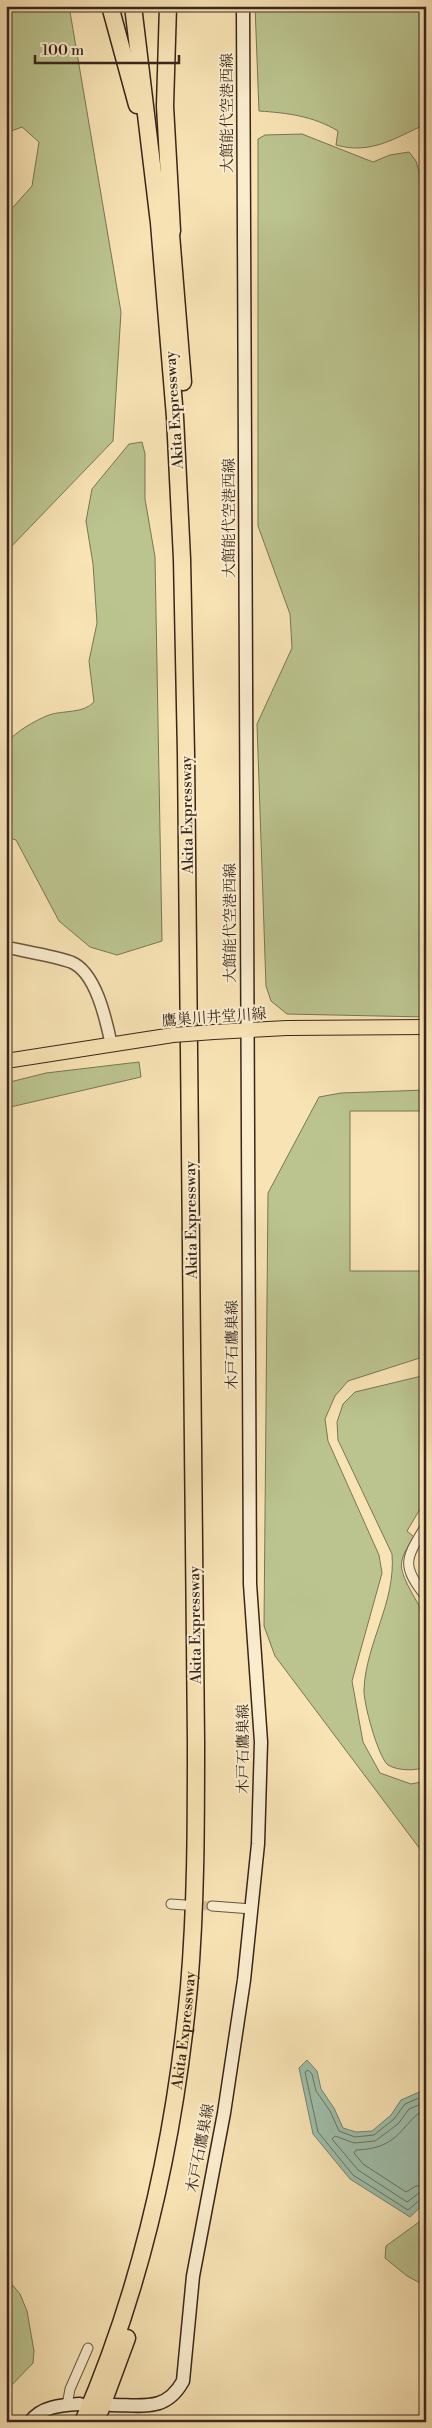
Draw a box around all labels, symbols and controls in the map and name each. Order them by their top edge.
scale bar [35,32,179,64]
text: 100 m [42,41,84,60]
street label: 大館能代空港西線 [218,53,237,173]
street label: Akita Expressway [161,350,188,471]
street label: 大館能代空港西線 [220,458,239,578]
street label: Akita Expressway [177,755,198,875]
street label: 大館能代空港西線 [221,863,240,983]
street label: 鷹巣川井堂川線 [161,1004,267,1031]
street label: Akita Expressway [181,1160,202,1280]
street label: 木戸石鷹巣線 [223,1300,242,1390]
street label: Akita Expressway [185,1565,206,1685]
street label: 木戸石鷹巣線 [234,1704,253,1794]
street label: Akita Expressway [167,1970,200,2092]
street label: 木戸石鷹巣線 [183,2102,218,2194]

